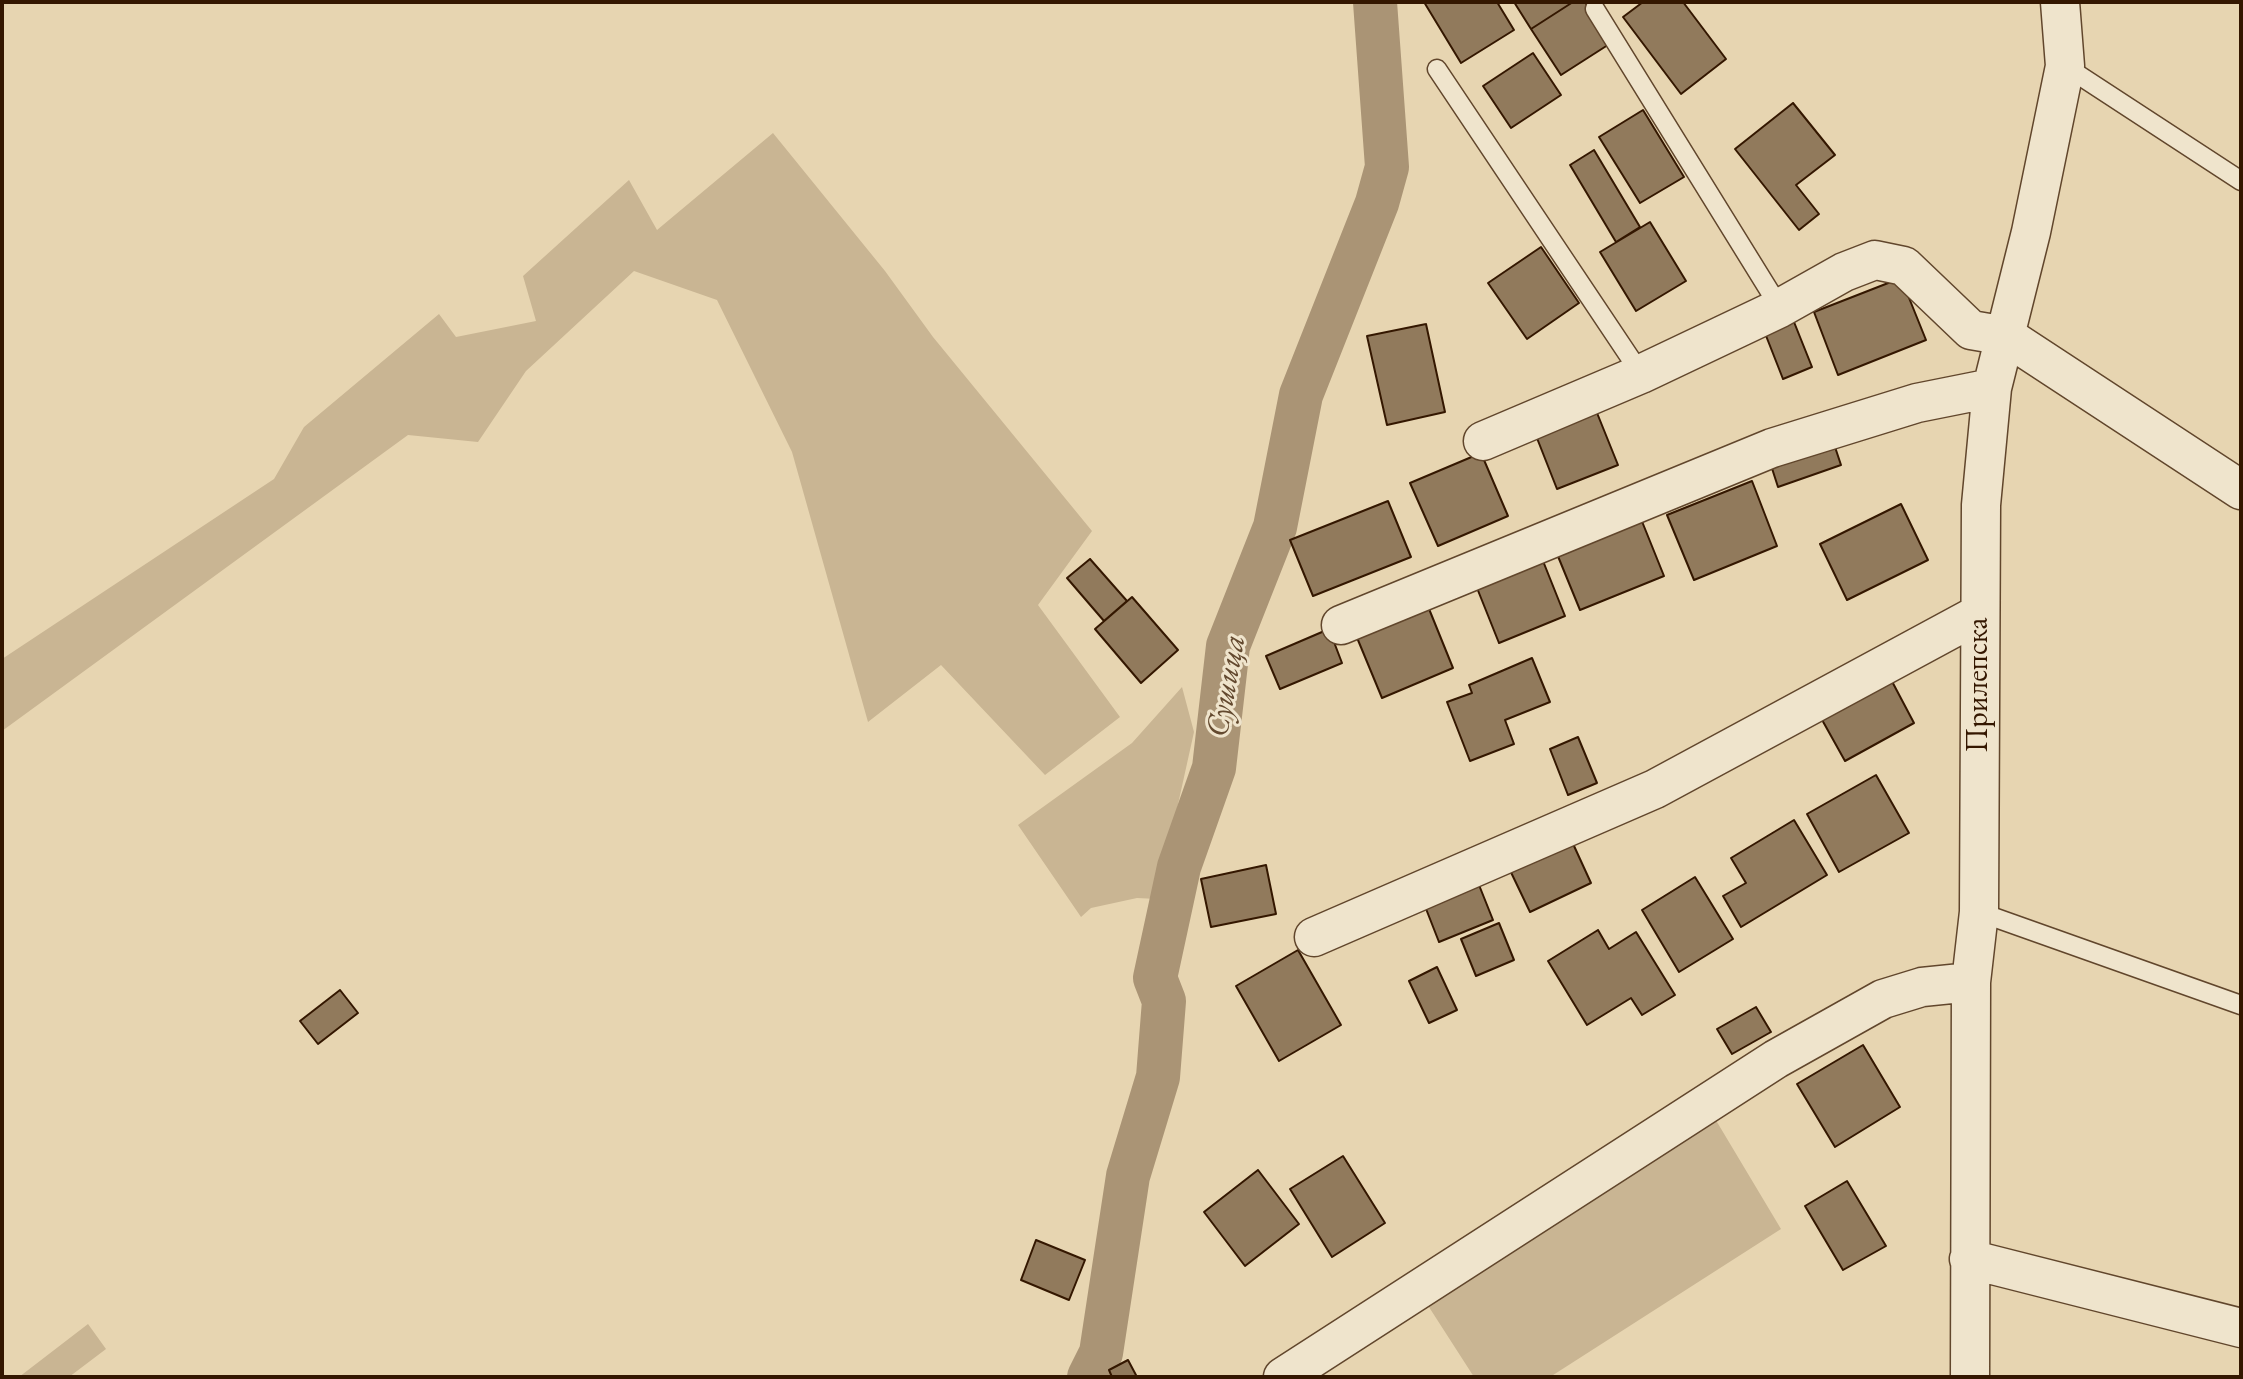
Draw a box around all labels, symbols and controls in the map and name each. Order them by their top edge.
street label: Прилепска [1961,617,1997,753]
water label: Сушица [1199,632,1255,740]

